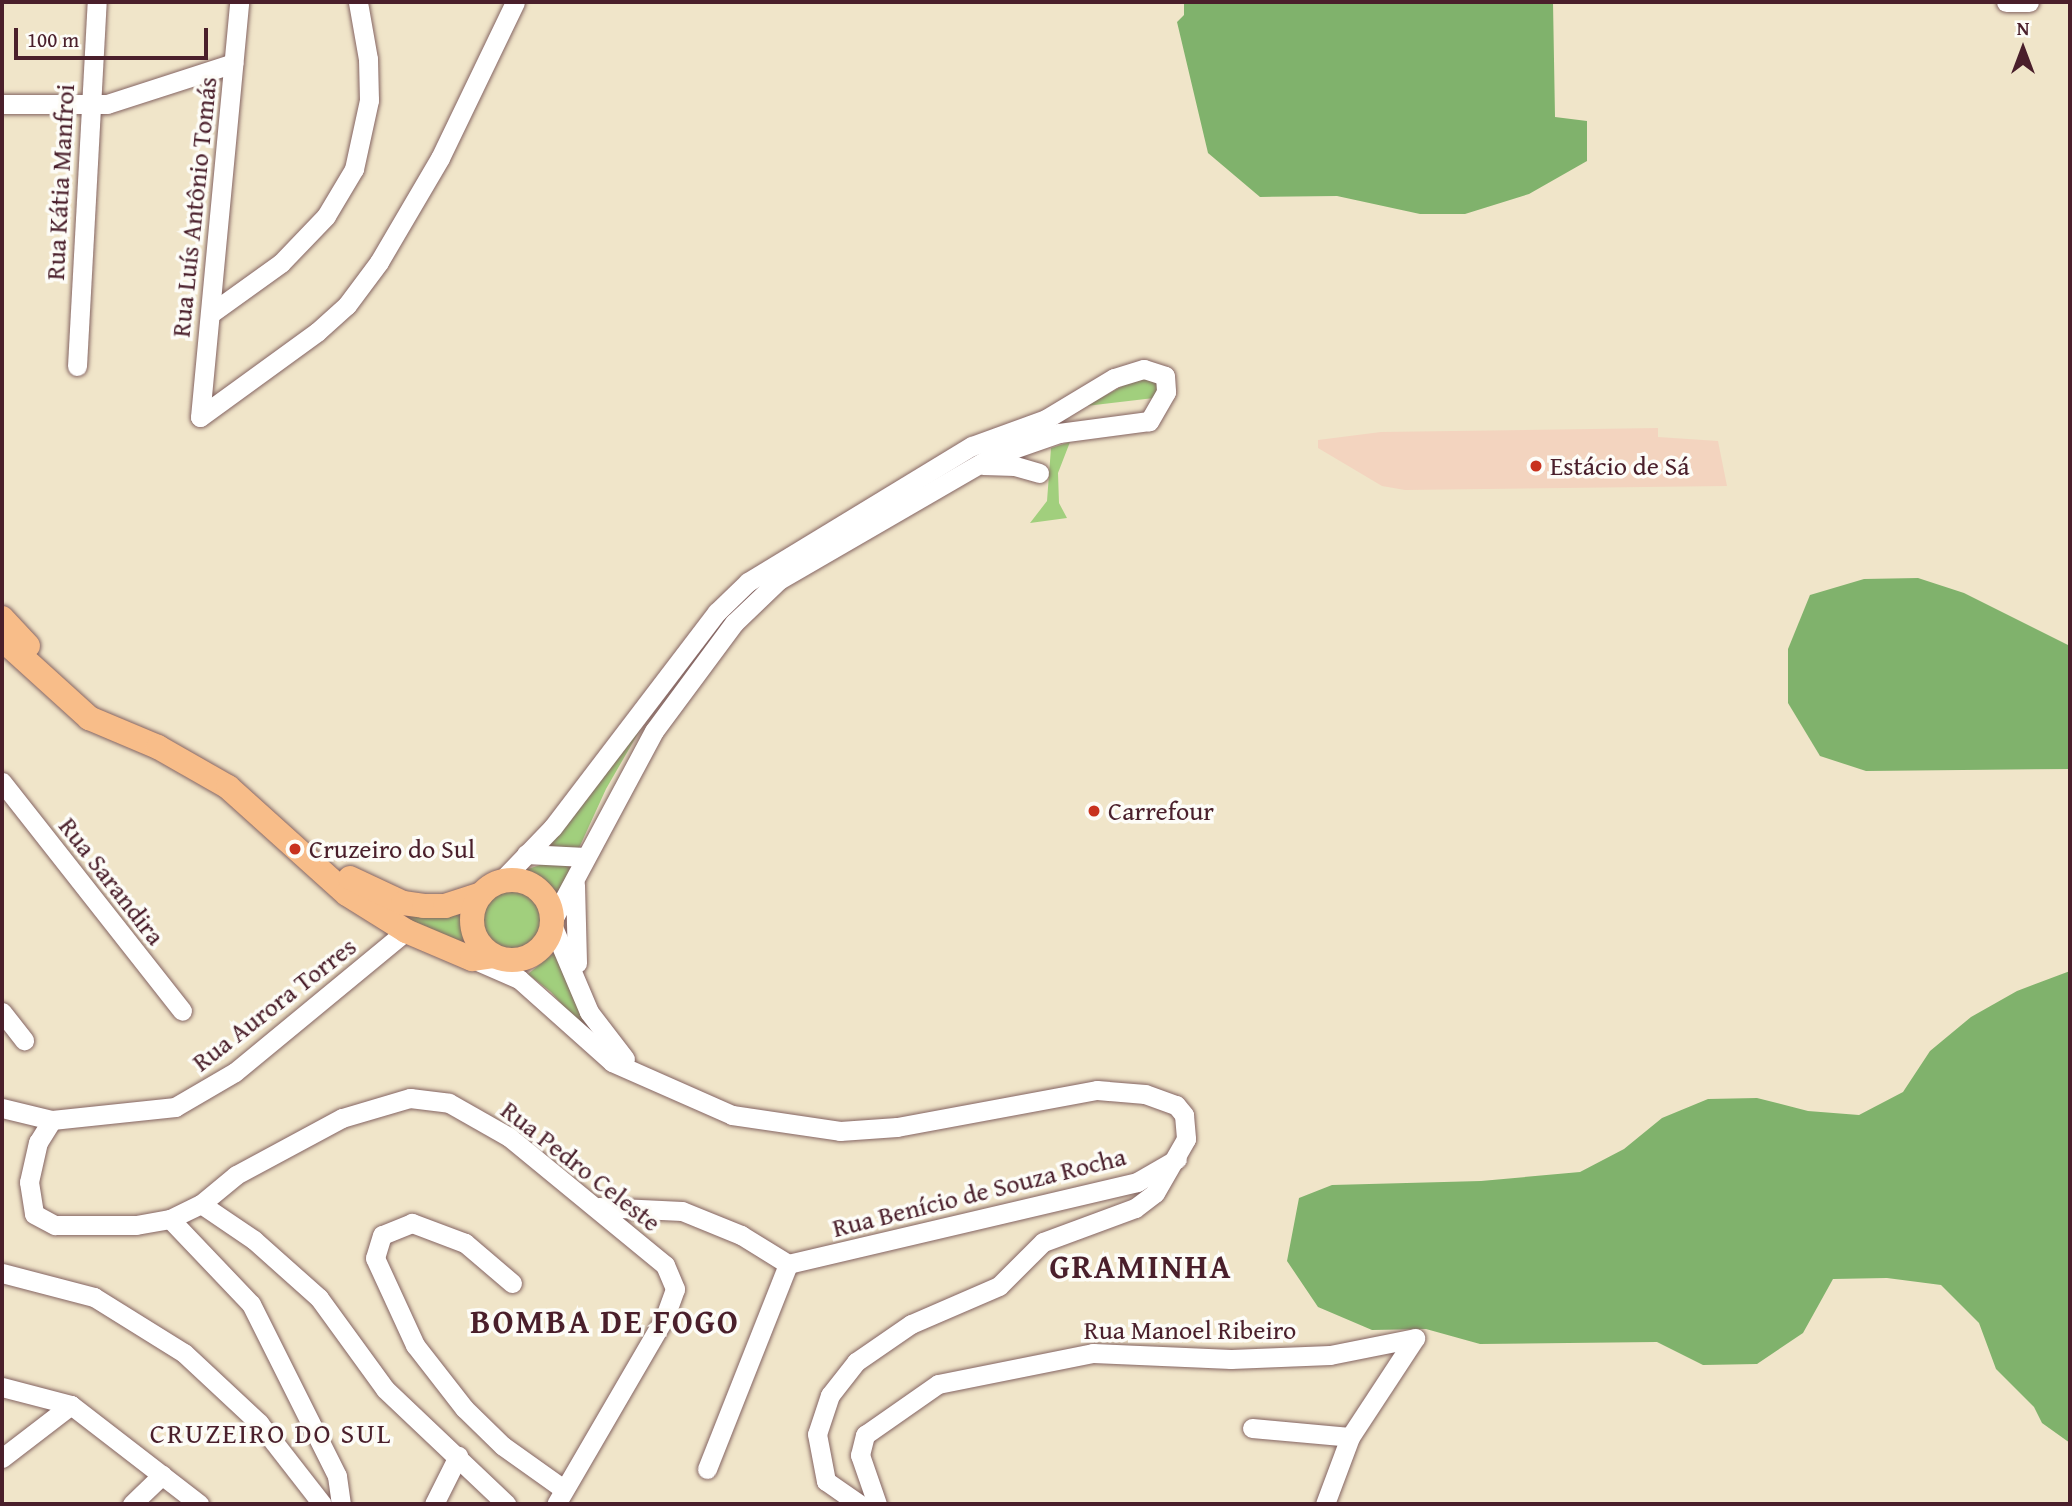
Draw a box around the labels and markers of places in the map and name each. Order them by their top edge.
place label: Estácio de Sá [1550,450,1690,482]
marker: Estácio de Sá [1528,458,1544,474]
place label: Carrefour [1108,795,1214,827]
marker: Carrefour [1086,803,1102,819]
place label: Cruzeiro do Sul [309,833,475,865]
marker: Cruzeiro do Sul [287,841,303,857]

